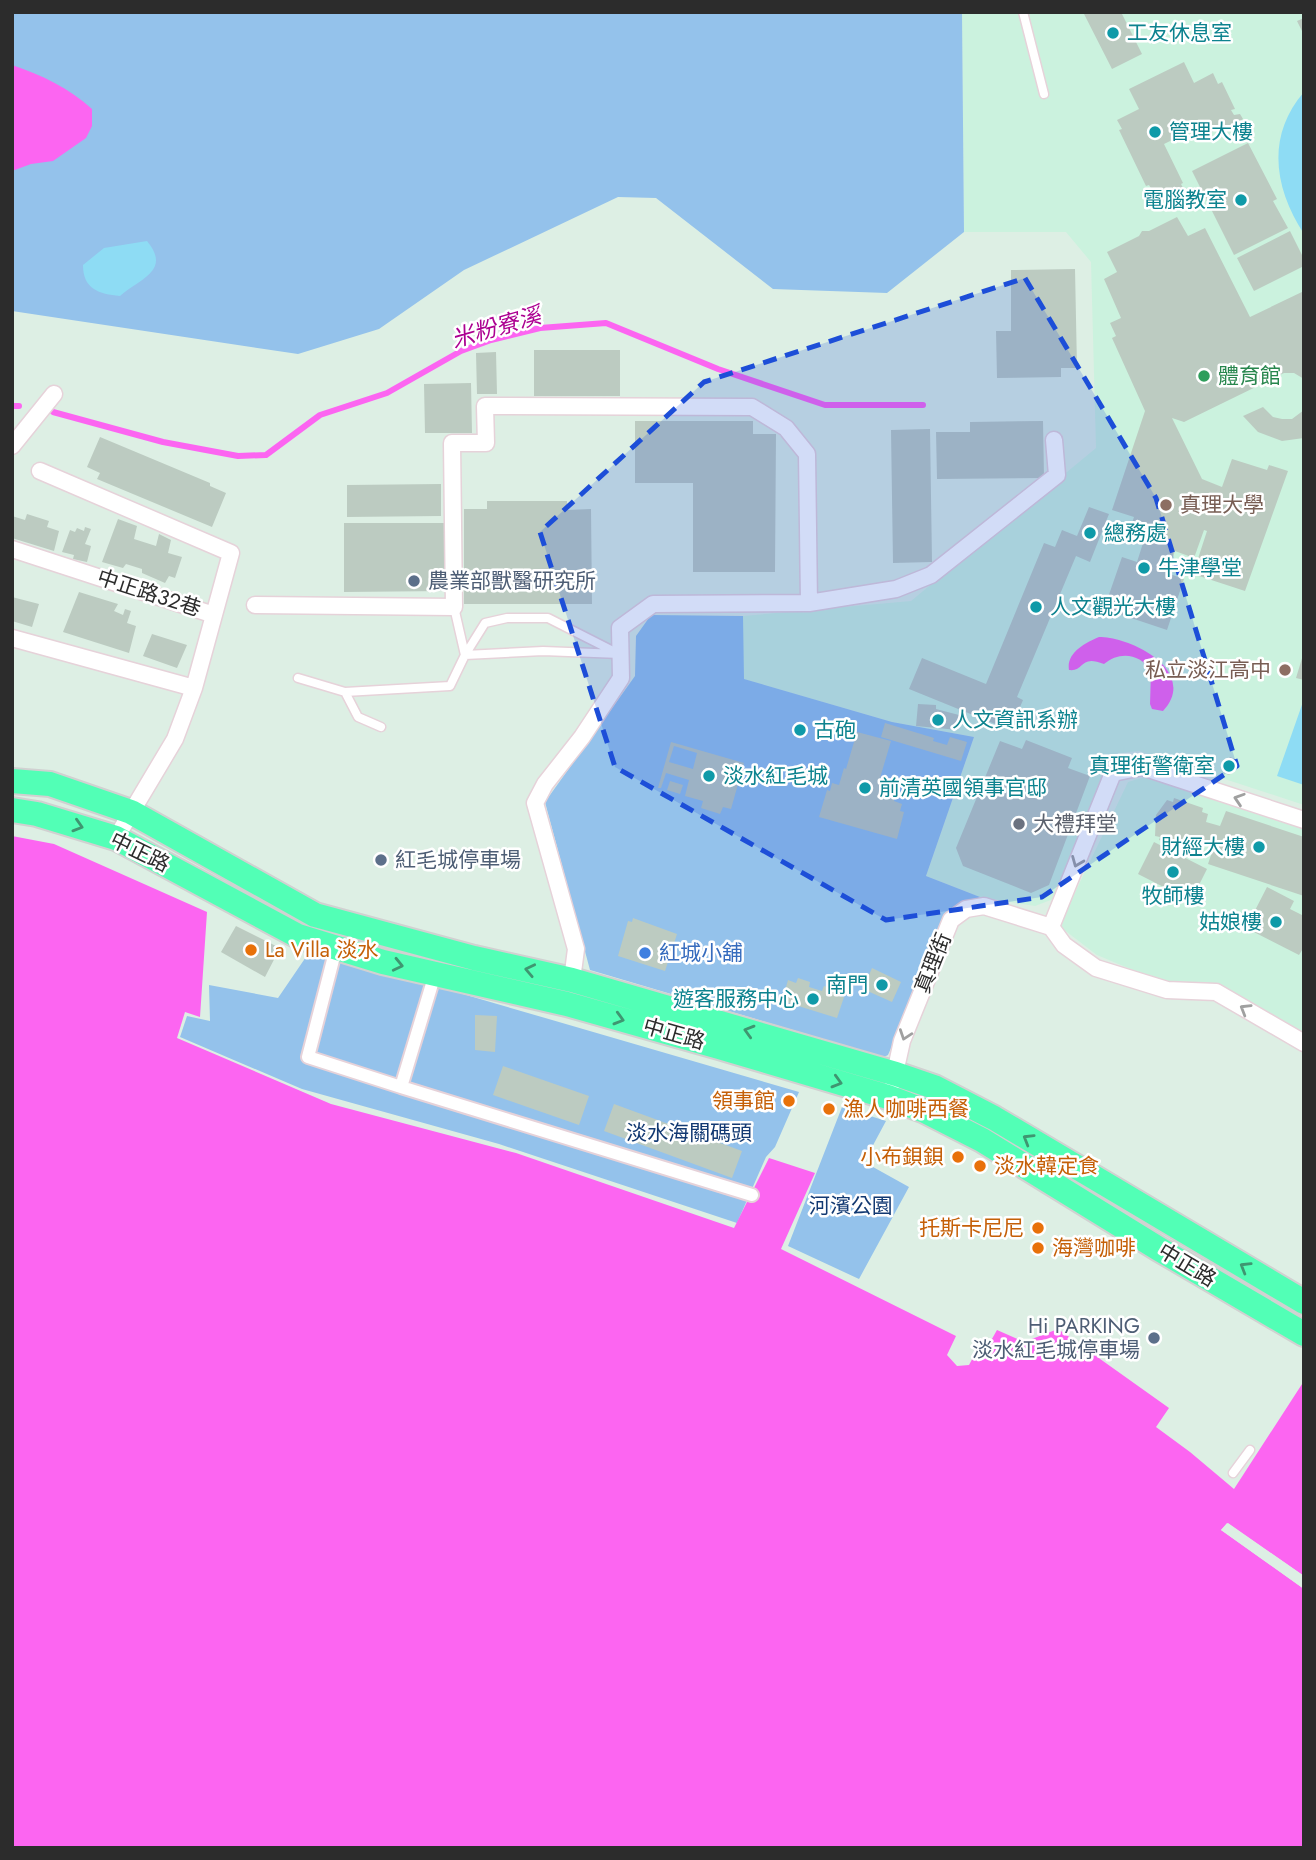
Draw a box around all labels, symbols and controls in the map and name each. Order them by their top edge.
place label: 工友休息室 [1127,18,1232,48]
marker: 工友休息室 [1105,25,1121,41]
place label: 管理大樓 [1169,117,1253,147]
marker: 管理大樓 [1147,124,1163,140]
place label: 電腦教室 [1143,185,1227,215]
marker: 電腦教室 [1233,192,1249,208]
water label: 米粉寮溪 [447,297,548,356]
place label: 體育館 [1218,361,1281,391]
marker: 體育館 [1196,368,1212,384]
place label: 真理大學 [1180,490,1264,520]
marker: 真理大學 [1158,497,1174,513]
place label: 總務處 [1104,518,1167,548]
marker: 總務處 [1082,525,1098,541]
place label: 牛津學堂 [1158,553,1242,583]
marker: 牛津學堂 [1136,560,1152,576]
street label: 中正路32巷 [93,562,205,624]
place label: 農業部獸醫研究所 [428,566,596,596]
marker: 農業部獸醫研究所 [406,573,422,589]
place label: 人文觀光大樓 [1050,592,1176,622]
marker: 人文觀光大樓 [1028,599,1044,615]
place label: 私立淡江高中 [1145,655,1271,685]
marker: 私立淡江高中 [1277,662,1293,678]
place label: 人文資訊系辦 [952,705,1078,735]
marker: 人文資訊系辦 [930,712,946,728]
place label: 古砲 [814,715,856,745]
marker: 古砲 [792,722,808,738]
place label: 真理街警衛室 [1089,751,1215,781]
marker: 真理街警衛室 [1221,758,1237,774]
place label: 淡水紅毛城 [723,761,828,791]
marker: 淡水紅毛城 [701,768,717,784]
place label: 前清英國領事官邸 [879,773,1047,803]
marker: 前清英國領事官邸 [857,780,873,796]
one-way arrow [1233,793,1246,807]
place label: 大禮拜堂 [1033,809,1117,839]
marker: 大禮拜堂 [1011,816,1027,832]
one-way arrow [72,818,84,833]
street label: 中正路 [105,825,175,879]
place label: 財經大樓 [1161,832,1245,862]
marker: 財經大樓 [1251,839,1267,855]
place label: 紅毛城停車場 [395,845,521,875]
marker: 紅毛城停車場 [373,852,389,868]
one-way arrow [1071,855,1085,868]
marker: 牧師樓 [1165,864,1181,880]
place label: 牧師樓 [1142,881,1205,911]
place label: 姑娘樓 [1199,907,1262,937]
marker: 姑娘樓 [1268,914,1284,930]
street label: 真理街 [907,928,959,998]
place label: La Villa 淡水 [265,935,378,965]
place label: 紅城小舖 [659,938,743,968]
marker: La Villa 淡水 [243,942,259,958]
marker: 紅城小舖 [637,945,653,961]
one-way arrow [392,957,404,972]
one-way arrow [524,964,536,979]
place label: 南門 [826,970,868,1000]
marker: 南門 [874,977,890,993]
place label: 遊客服務中心 [673,984,799,1014]
marker: 遊客服務中心 [805,991,821,1007]
one-way arrow [1239,1004,1252,1017]
one-way arrow [613,1010,625,1025]
street label: 中正路 [640,1011,708,1057]
one-way arrow [743,1024,755,1039]
one-way arrow [899,1029,913,1041]
one-way arrow [831,1073,843,1088]
place label: 領事館 [712,1086,775,1116]
marker: 領事館 [781,1093,797,1109]
place label: 漁人咖啡西餐 [843,1094,969,1124]
marker: 漁人咖啡西餐 [821,1101,837,1117]
park label: 淡水海關碼頭 [626,1118,752,1148]
one-way arrow [1023,1134,1036,1147]
place label: 小布鋇鋇 [860,1142,944,1172]
marker: 小布鋇鋇 [950,1149,966,1165]
place label: 淡水韓定食 [994,1151,1099,1181]
marker: 淡水韓定食 [972,1158,988,1174]
park label: 河濱公園 [809,1191,893,1221]
place label: 托斯卡尼尼 [919,1213,1024,1243]
marker: 托斯卡尼尼 [1030,1220,1046,1236]
place label: 海灣咖啡 [1052,1233,1136,1263]
street label: 中正路 [1152,1236,1222,1294]
marker: 海灣咖啡 [1030,1240,1046,1256]
one-way arrow [1240,1262,1252,1275]
place label: Hi PARKING 淡水紅毛城停車場 [972,1311,1140,1365]
marker: Hi PARKING 淡水紅毛城停車場 [1146,1330,1162,1346]

